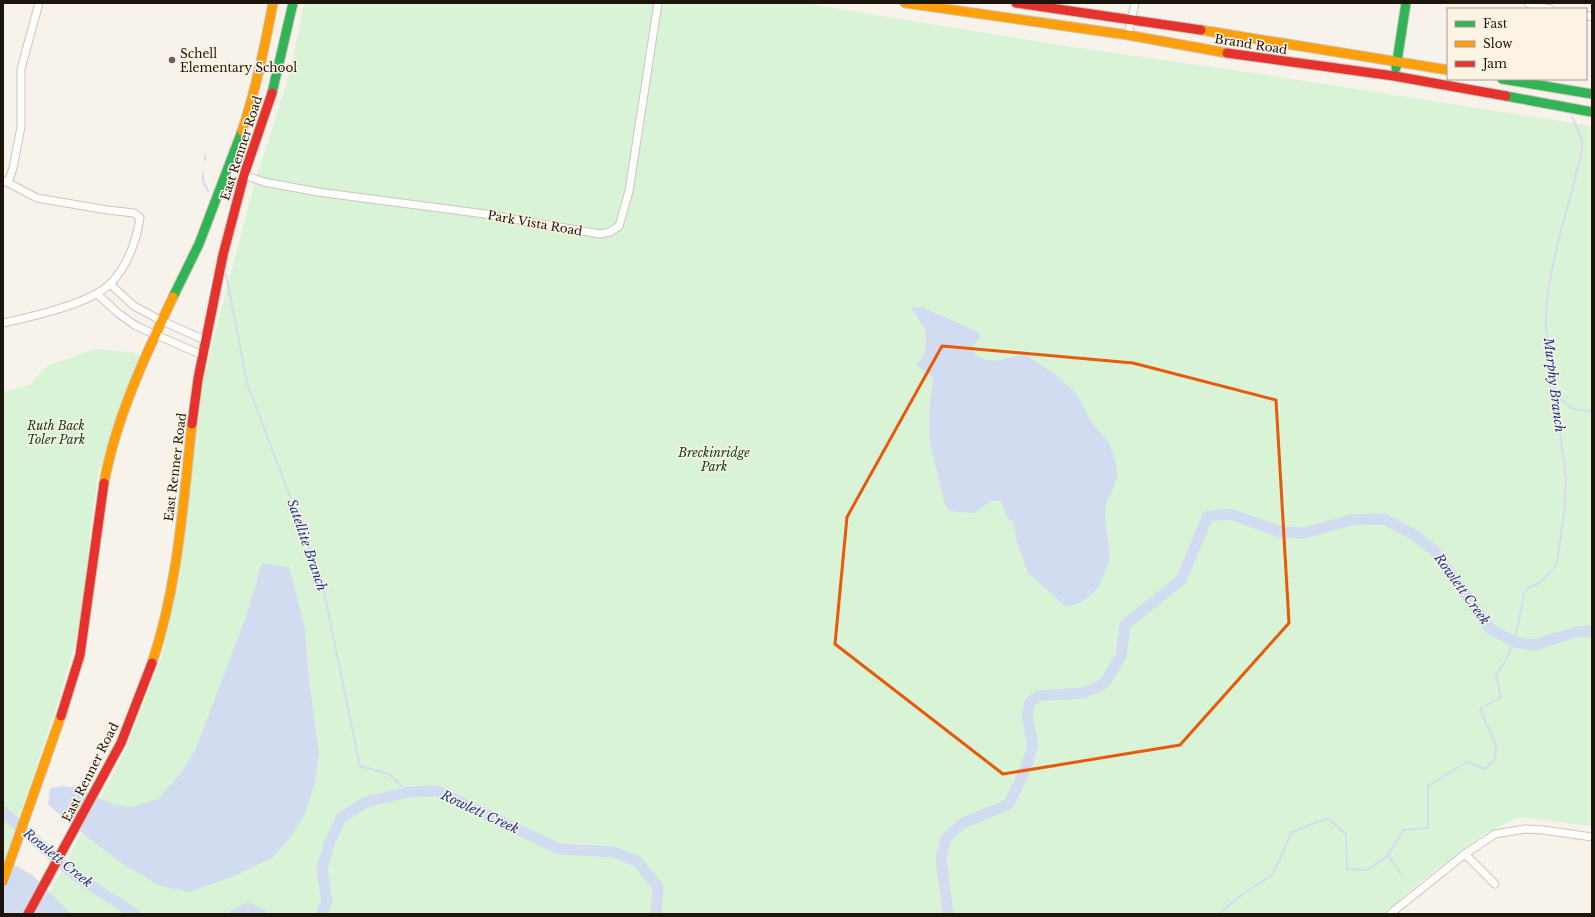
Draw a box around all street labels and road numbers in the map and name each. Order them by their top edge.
street label: Brand Road [1214,31,1288,57]
street label: East Renner Road [217,94,265,202]
street label: Park Vista Road [486,207,584,239]
street label: East Renner Road [161,412,189,522]
street label: East Renner Road [59,720,121,824]

